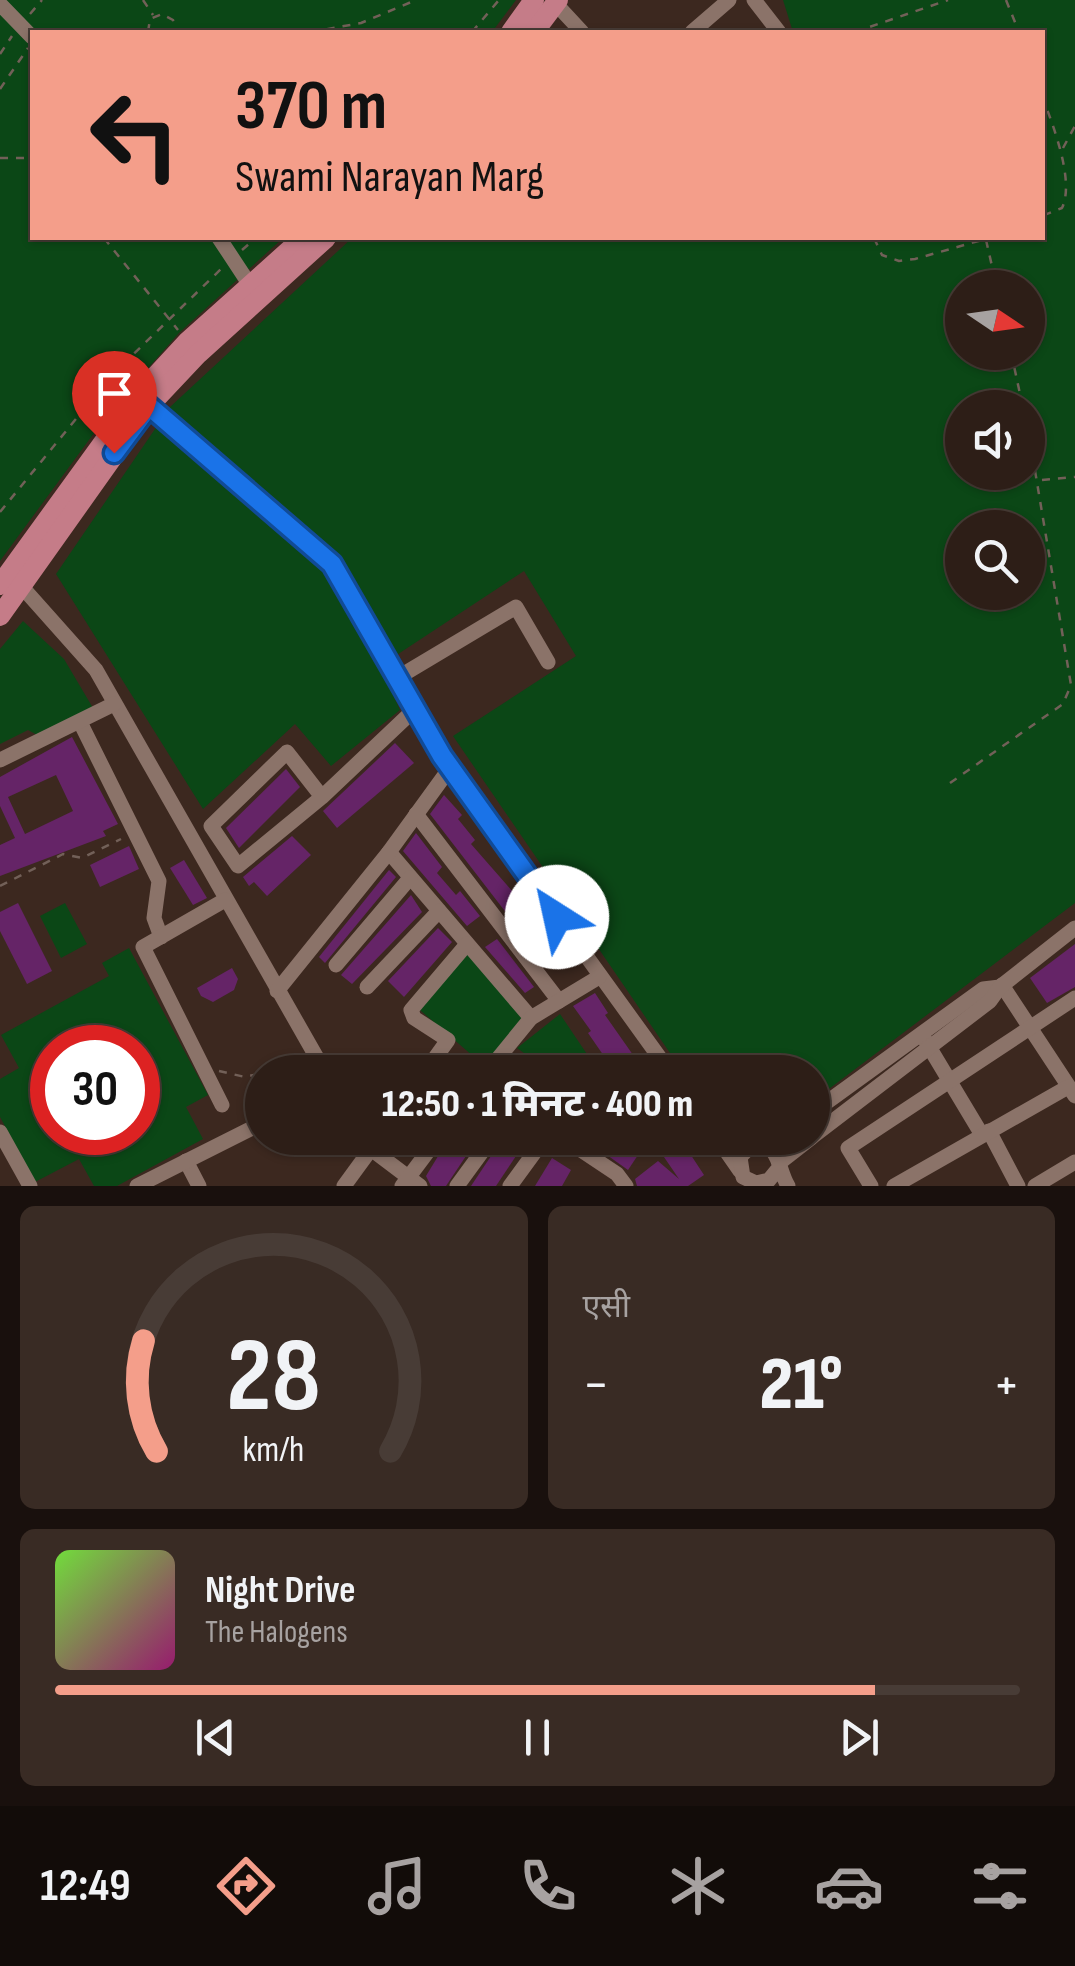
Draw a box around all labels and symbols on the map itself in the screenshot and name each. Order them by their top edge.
north arrow [945,270,1045,370]
pin [72,351,157,454]
position arrow [505,865,609,969]
speed limit sign: 30 [30,1025,160,1155]

